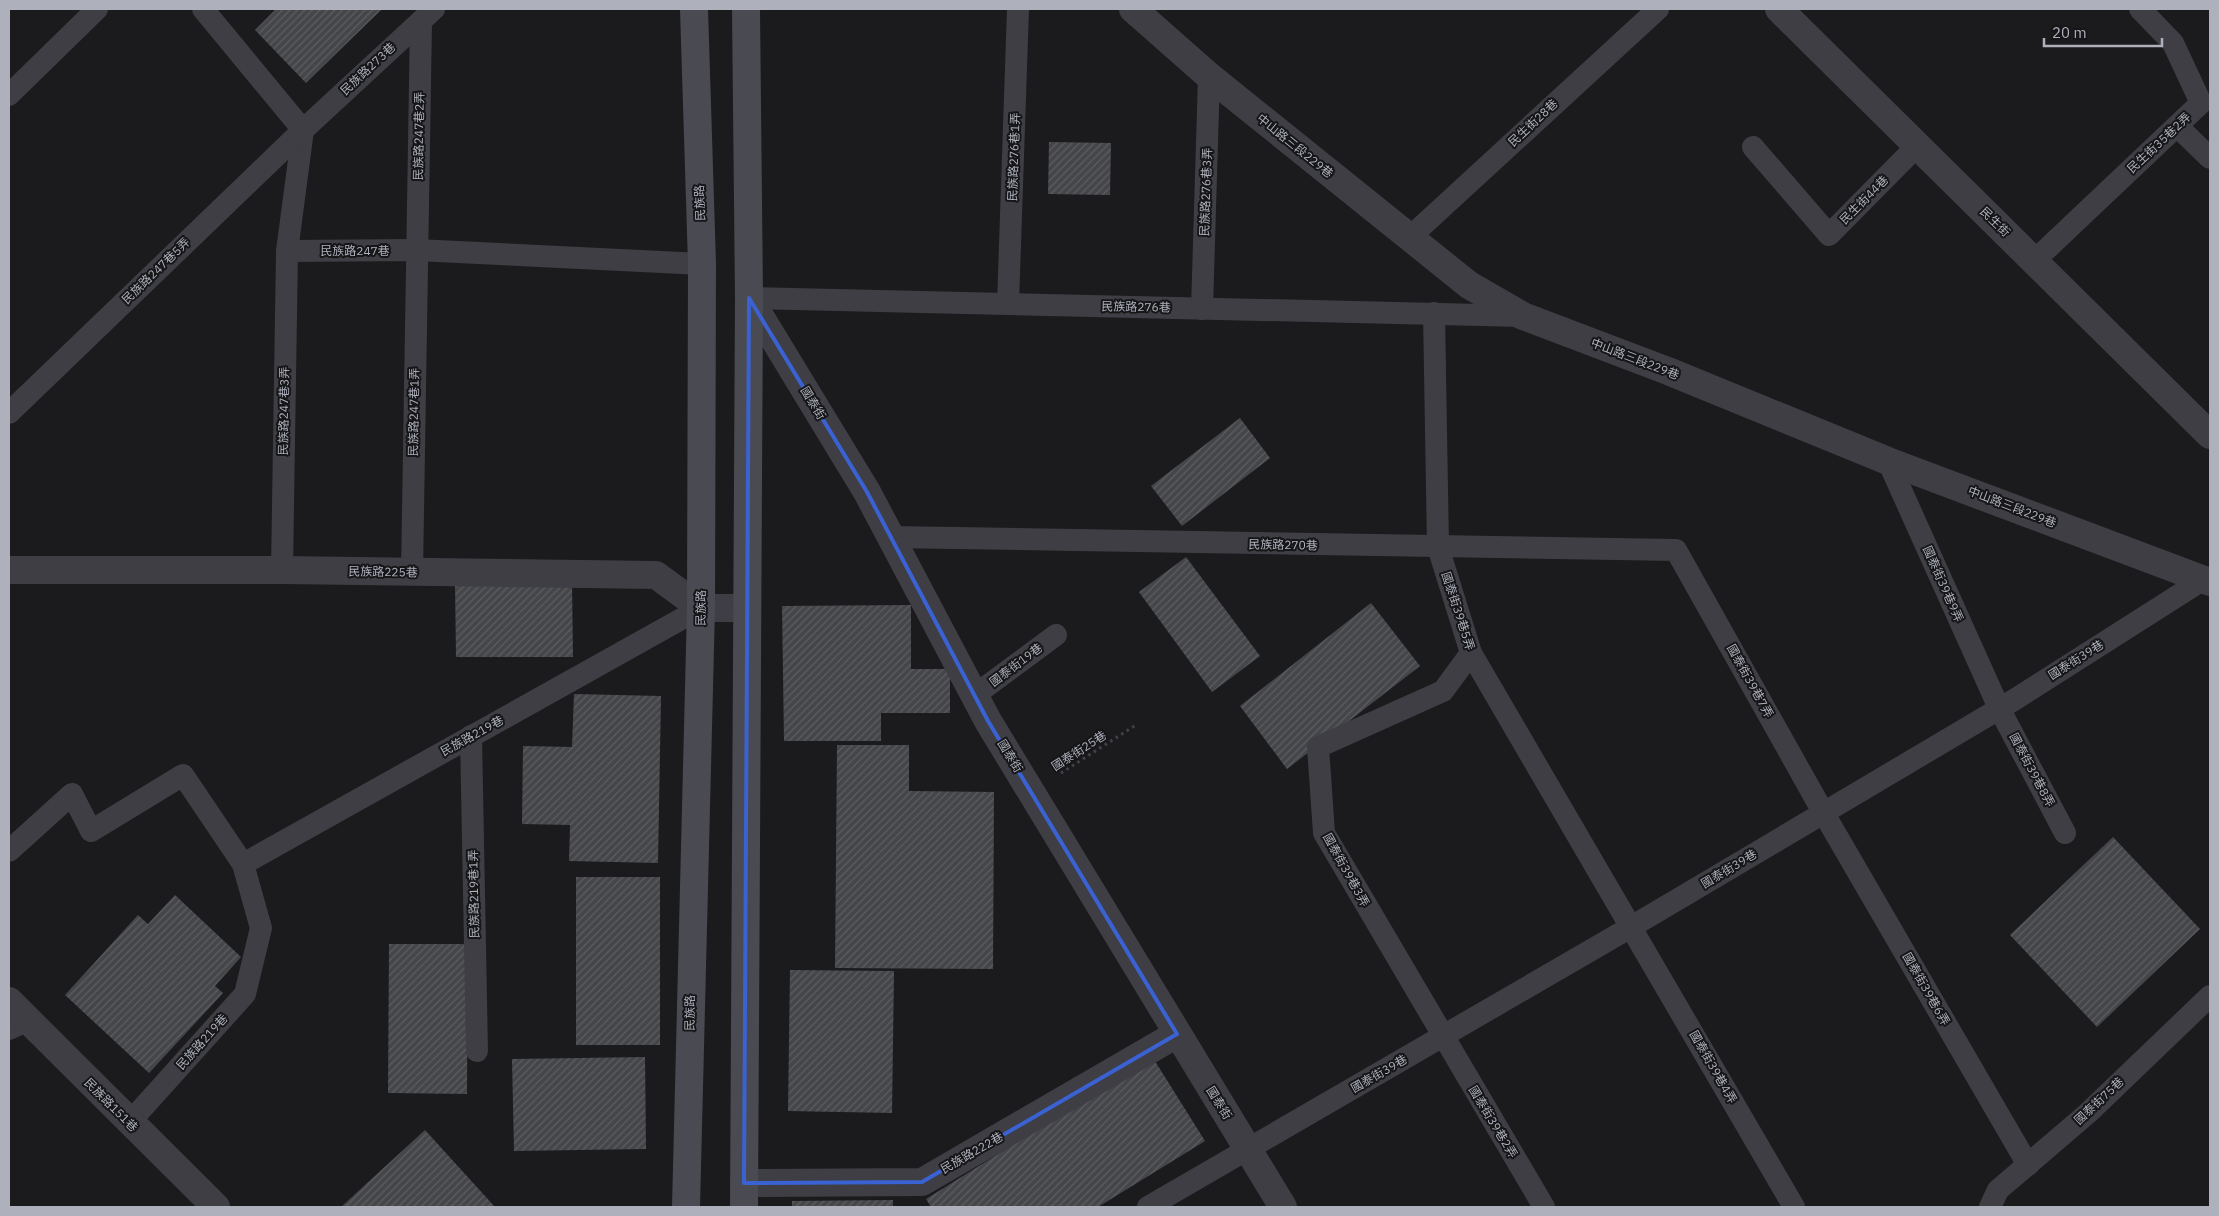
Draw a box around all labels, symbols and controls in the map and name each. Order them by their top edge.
scale bar [2044,15,2162,47]
text: 20 m [2052,23,2087,42]
street label: 民族路273巷 [337,39,398,98]
street label: 民族路247巷2弄 [410,91,427,181]
street label: 民生街28巷 [1505,96,1561,149]
street label: 民生街35巷2弄 [2124,109,2194,176]
street label: 中山路三段229巷 [1254,110,1336,181]
street label: 民族路276巷1弄 [1004,112,1023,202]
street label: 民族路276巷3弄 [1196,147,1215,237]
street label: 民生街44巷 [1836,172,1891,227]
street label: 民族路 [691,185,708,221]
street label: 民生街 [1977,204,2014,240]
street label: 民族路247巷5弄 [118,234,193,307]
street label: 民族路247巷 [320,243,390,258]
street label: 民族路276巷 [1101,298,1171,315]
street label: 中山路三段229巷 [1589,335,1682,382]
street label: 民族路247巷3弄 [275,366,292,456]
street label: 民族路247巷1弄 [405,367,422,457]
street label: 國泰街 [798,383,829,422]
street label: 中山路三段229巷 [1966,483,2059,530]
street label: 民族路270巷 [1248,536,1318,553]
street label: 國泰街39巷9弄 [1920,543,1967,624]
street label: 民族路225巷 [348,563,418,580]
street label: 國泰街39巷5弄 [1439,570,1478,652]
street label: 民族路 [693,590,708,626]
street label: 國泰街39巷 [2045,637,2106,682]
street label: 國泰街19巷 [986,640,1045,689]
street label: 國泰街39巷7弄 [1724,641,1777,720]
street label: 民族路219巷 [438,712,506,759]
street label: 國泰街25巷 [1048,727,1109,774]
street label: 國泰街39巷8弄 [2007,730,2058,809]
street label: 國泰街 [995,736,1026,775]
street label: 國泰街39巷3弄 [1320,830,1373,909]
street label: 國泰街39巷 [1698,846,1759,891]
street label: 民族路219巷1弄 [465,849,482,939]
street label: 國泰街39巷6弄 [1900,950,1953,1028]
street label: 民族路 [682,995,697,1031]
street label: 民族路219巷 [173,1011,230,1073]
street label: 國泰街39巷4弄 [1687,1028,1740,1106]
street label: 國泰街39巷 [1348,1051,1410,1096]
street label: 國泰街75巷 [2071,1074,2127,1127]
street label: 民族路151巷 [81,1075,141,1135]
street label: 國泰街 [1204,1083,1235,1122]
street label: 國泰街39巷2弄 [1466,1083,1521,1161]
street label: 民族路222巷 [938,1129,1006,1176]

